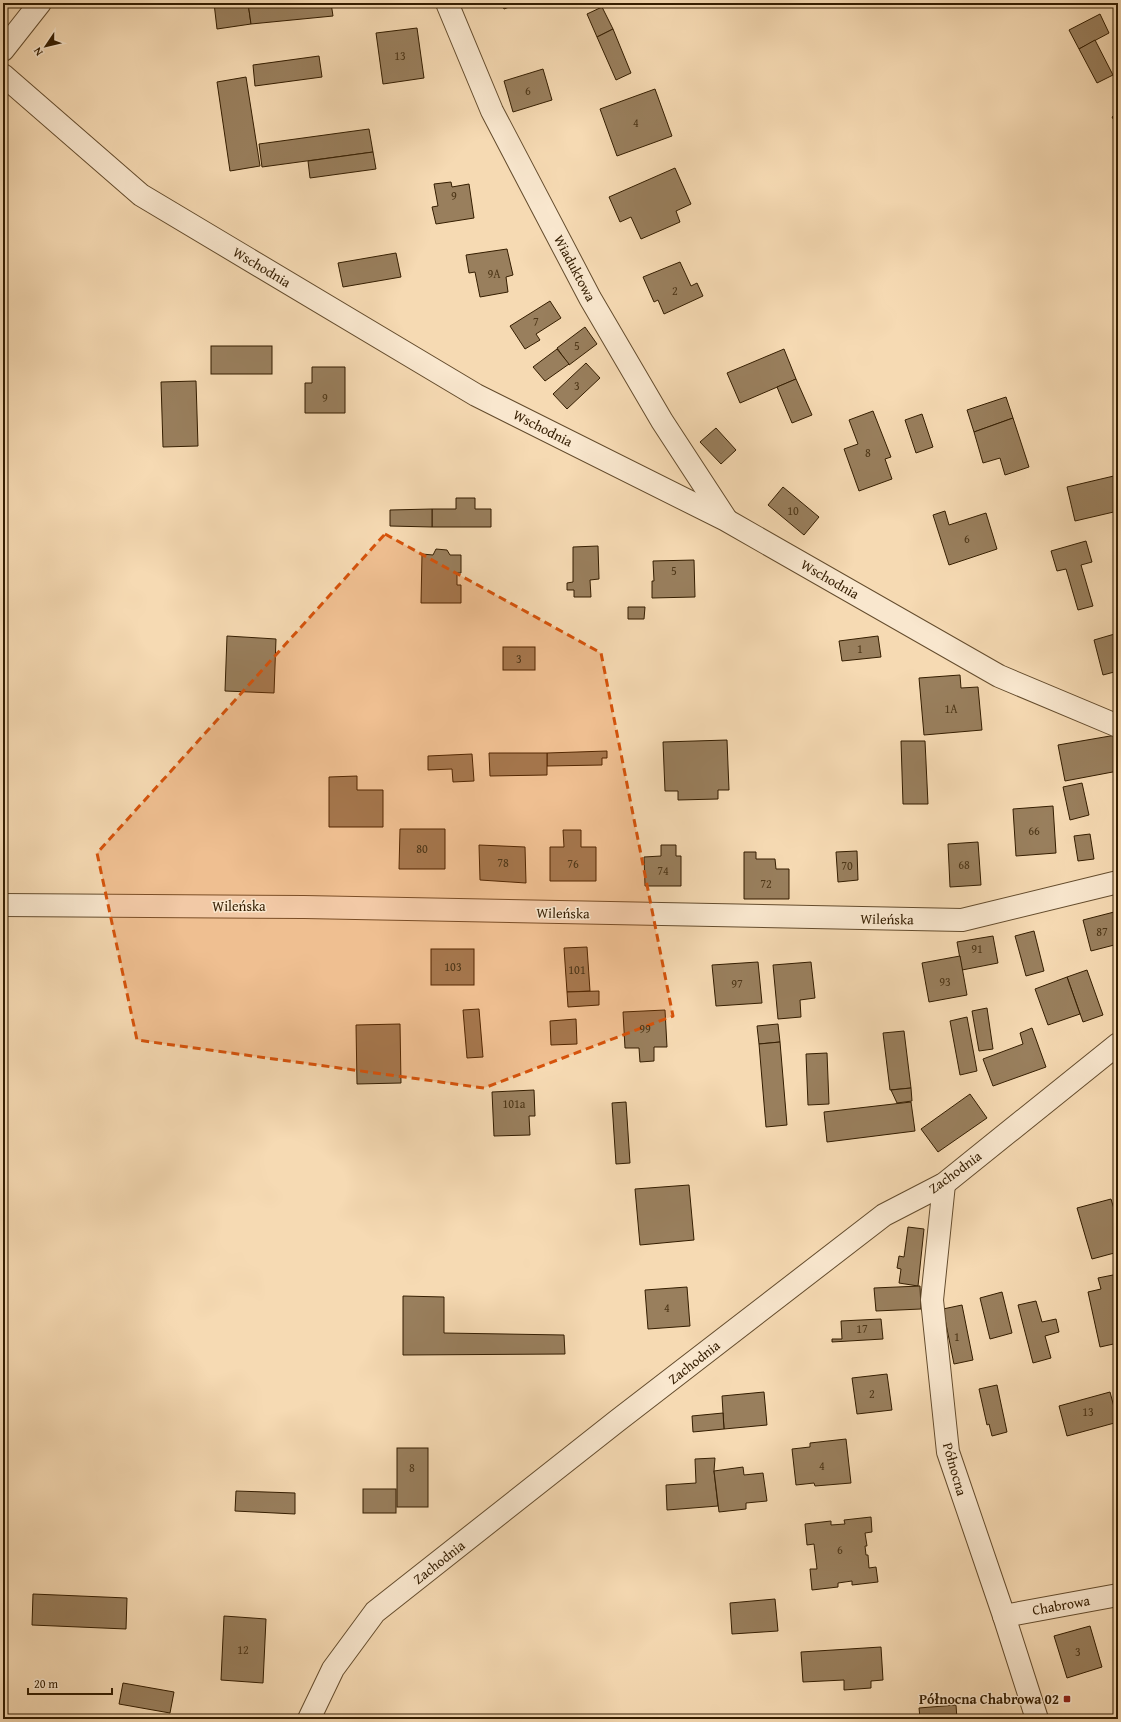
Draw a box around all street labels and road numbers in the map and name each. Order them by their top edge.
street label: Wiaduktowa [549,231,601,305]
street label: Wschodnia [229,242,295,292]
street label: Wschodnia [510,404,577,452]
street label: Wschodnia [797,554,863,604]
street label: Wileńska [212,896,266,916]
street label: Wileńska [536,903,590,923]
street label: Wileńska [860,909,914,929]
street label: Zachodnia [924,1146,986,1198]
street label: Zachodnia [664,1335,724,1389]
street label: Północna [938,1440,972,1498]
street label: Zachodnia [409,1535,469,1589]
street label: Chabrowa [1031,1590,1092,1620]

